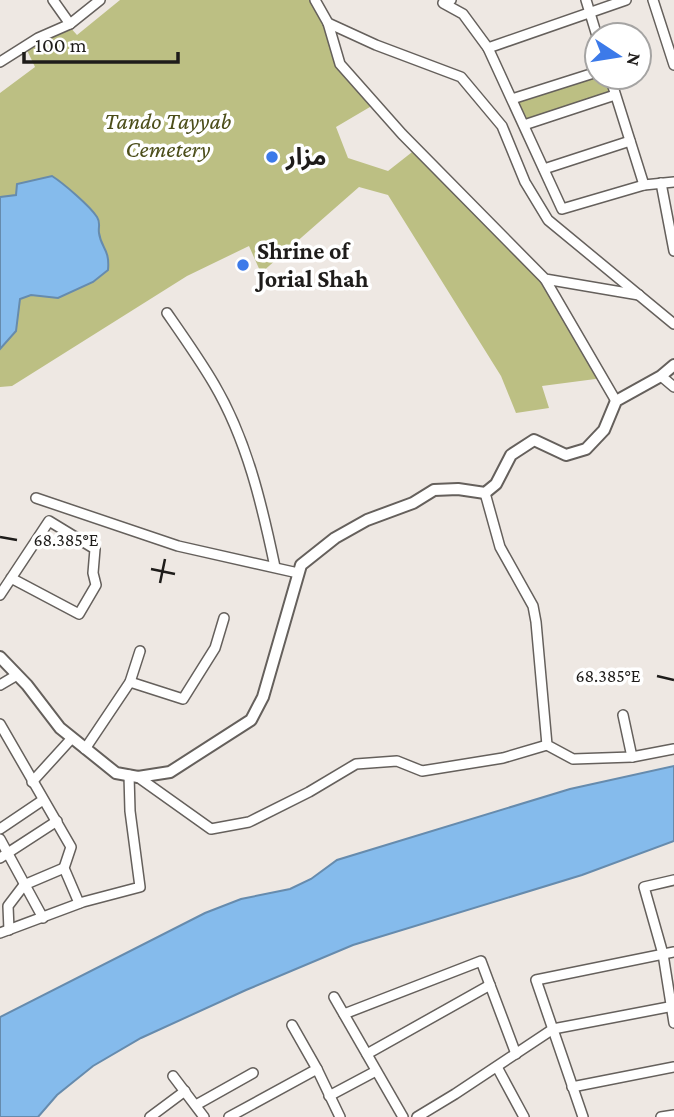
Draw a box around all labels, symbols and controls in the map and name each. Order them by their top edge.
scale bar [24,21,178,65]
north arrow [583,21,653,91]
text: 100 m [35,33,87,57]
text: N [623,51,646,68]
park label: Tando Tayyab Cemetery [105,107,232,162]
place label: مزار [285,143,327,171]
marker: مزار [264,149,280,165]
place label: Shrine of Jorial Shah [254,237,369,292]
marker: Shrine of Jorial Shah [235,257,251,273]
text: 68.385°E [33,530,99,550]
text: 68.385°E [575,666,641,686]

